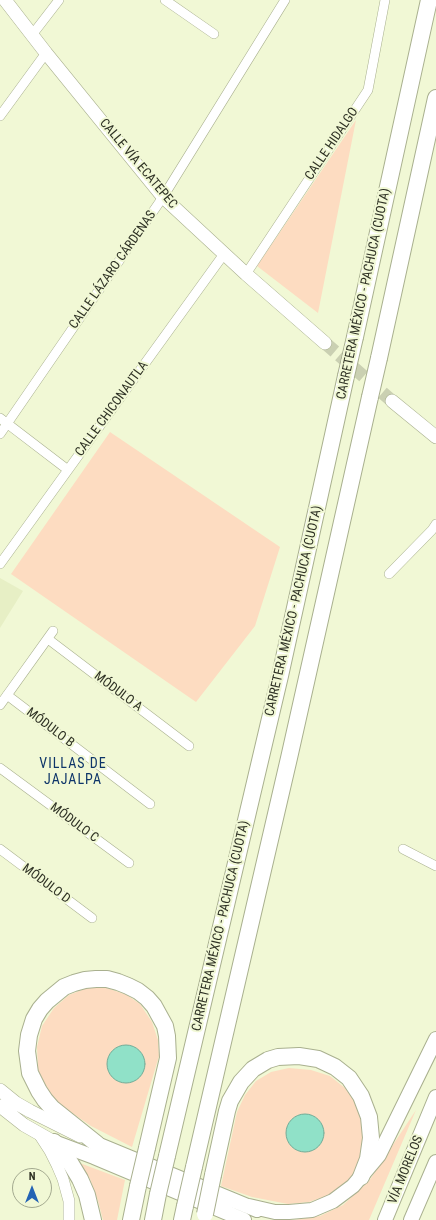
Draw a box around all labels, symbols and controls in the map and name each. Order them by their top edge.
street label: CALLE HIDALGO [302,105,362,183]
street label: CALLE VÍA ECATEPEC [96,116,180,212]
street label: CARRETERA MÉXICO - PACHUCA (CUOTA) [334,187,394,401]
street label: CALLE LÁZARO CÁRDENAS [66,208,160,332]
street label: CALLE CHICONAUTLA [72,358,152,460]
street label: CARRETERA MÉXICO - PACHUCA (CUOTA) [262,504,326,718]
street label: MÓDULO A [91,669,145,715]
street label: MÓDULO B [23,705,77,751]
district label: VILLAS DE JAJALPA [39,756,107,788]
street label: MÓDULO C [47,800,101,846]
street label: CARRETERA MÉXICO - PACHUCA (CUOTA) [189,819,253,1033]
street label: MÓDULO D [19,861,73,907]
street label: VÍA MORELOS [385,1133,427,1207]
north arrow [12,1168,52,1208]
text: N [29,1170,35,1183]

